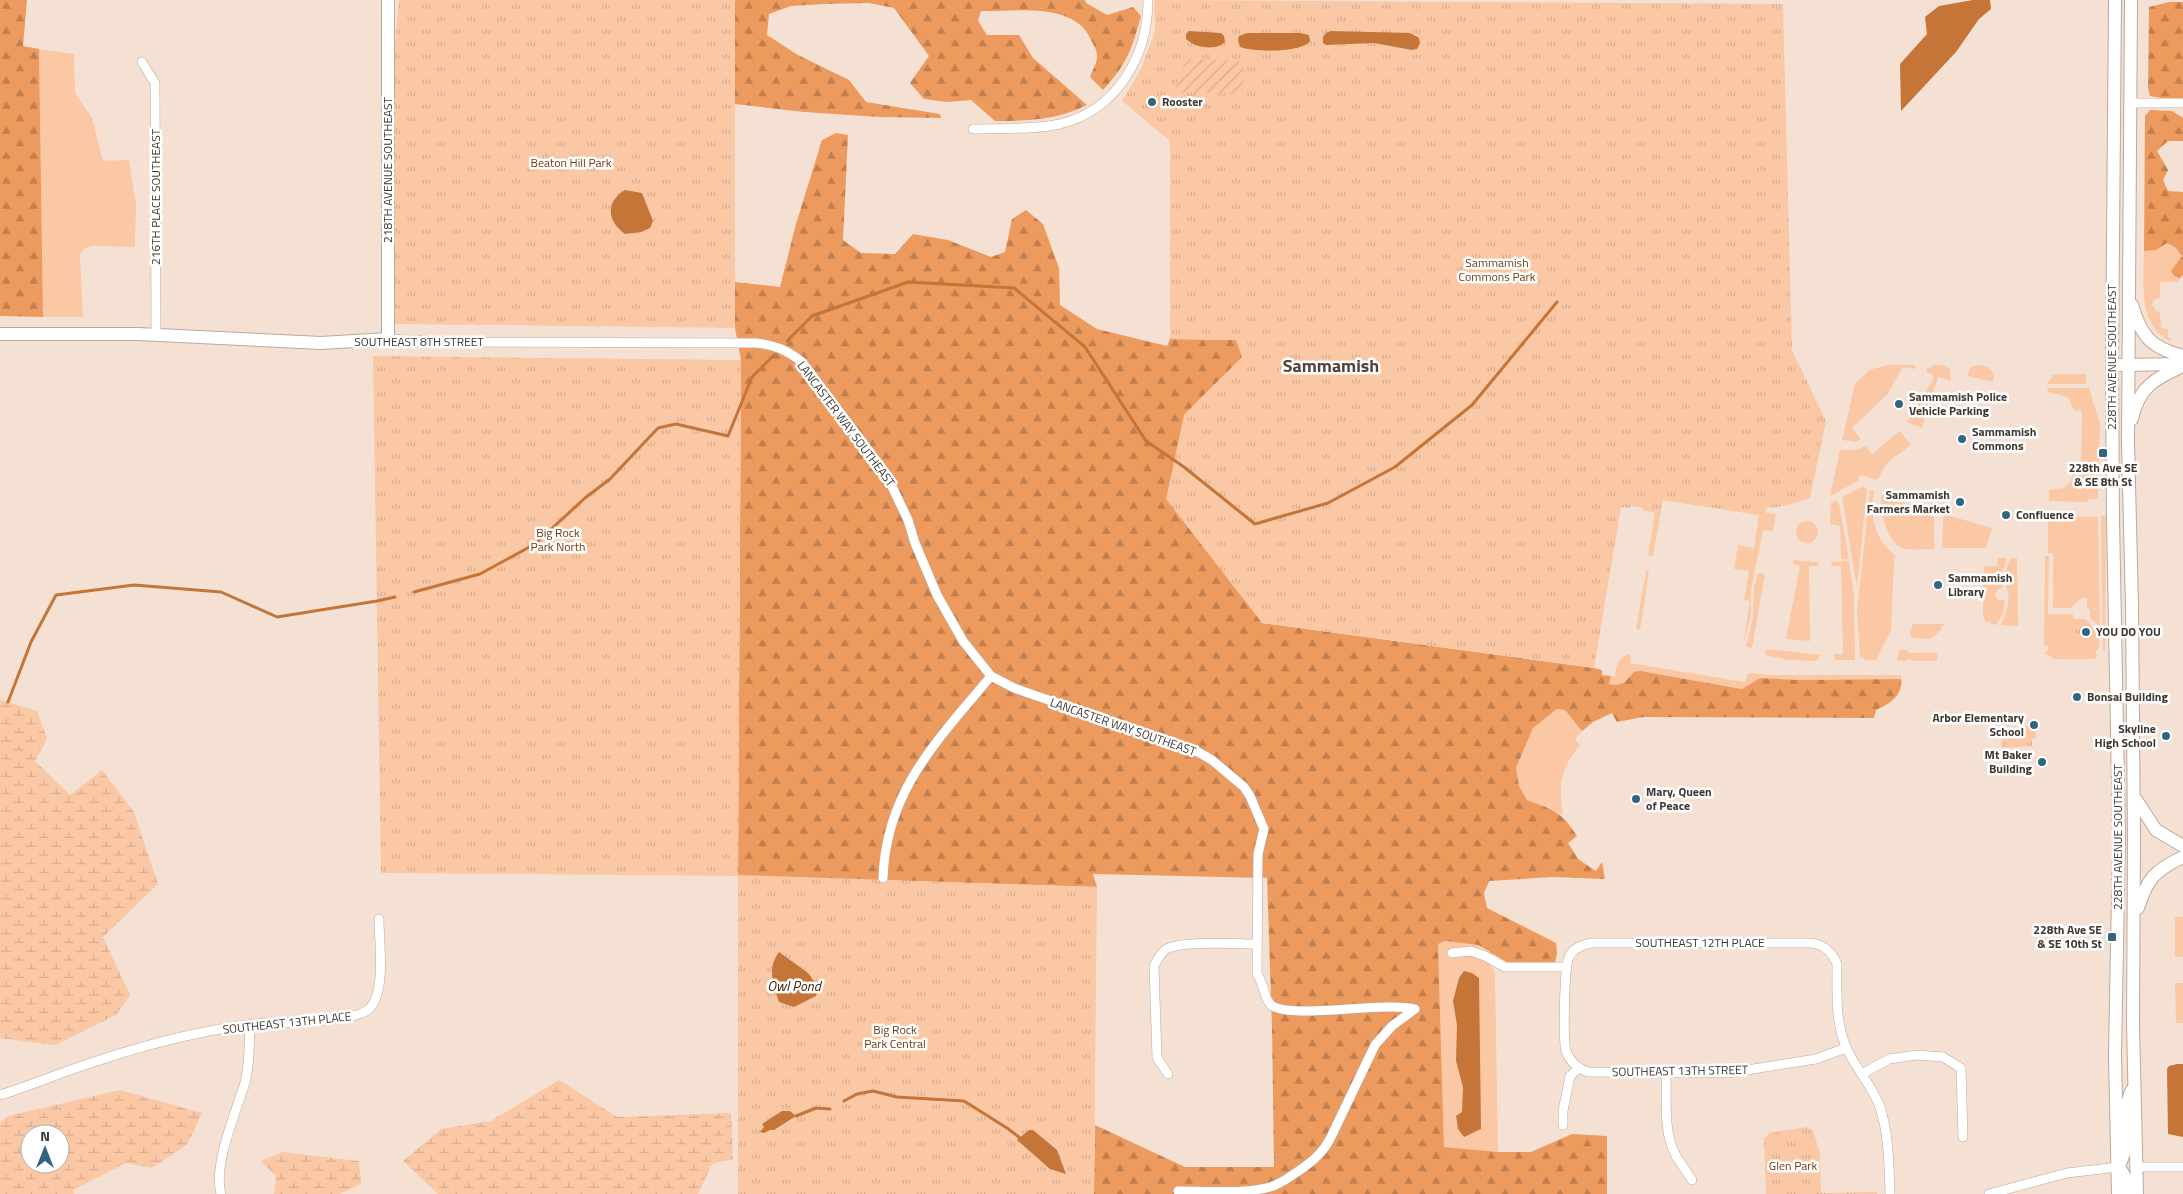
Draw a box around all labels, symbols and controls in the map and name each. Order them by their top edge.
place label: Rooster [1162,92,1203,111]
street label: 218TH AVENUE SOUTHEAST [378,96,397,243]
marker: Rooster [1146,96,1158,108]
street label: 216TH PLACE SOUTHEAST [146,128,165,265]
park label: Beaton Hill Park [531,153,612,172]
park label: Sammamish Commons Park [1459,253,1536,286]
street label: 228TH AVENUE SOUTHEAST [2102,283,2121,430]
street label: SOUTHEAST 8TH STREET [354,332,484,351]
district label: Sammamish [1283,352,1379,379]
street label: LANCASTER WAY SOUTHEAST [793,357,901,491]
place label: Sammamish Police Vehicle Parking [1909,387,2007,420]
marker: Sammamish Police Vehicle Parking [1893,398,1905,410]
place label: Sammamish Commons [1972,422,2036,455]
marker: Sammamish Commons [1956,433,1968,445]
marker: 228th Ave SE & SE 8th St [2097,447,2109,459]
place label: 228th Ave SE & SE 8th St [2069,458,2138,491]
place label: Sammamish Farmers Market [1867,485,1951,518]
marker: Sammamish Farmers Market [1954,496,1966,508]
place label: Confluence [2016,505,2074,524]
marker: Confluence [2000,509,2012,521]
park label: Big Rock Park North [531,523,585,556]
place label: Sammamish Library [1948,568,2012,601]
marker: Sammamish Library [1932,579,1944,591]
place label: YOU DO YOU [2096,622,2161,641]
marker: YOU DO YOU [2080,626,2092,638]
place label: Bonsai Building [2087,687,2168,706]
marker: Bonsai Building [2071,691,2083,703]
street label: LANCASTER WAY SOUTHEAST [1048,693,1199,761]
place label: Arbor Elementary School [1932,708,2024,741]
marker: Arbor Elementary School [2028,719,2040,731]
place label: Skyline High School [2095,719,2156,752]
marker: Skyline High School [2160,730,2172,742]
place label: Mt Baker Building [1985,745,2033,778]
marker: Mt Baker Building [2036,756,2048,768]
street label: 228TH AVENUE SOUTHEAST [2108,763,2127,910]
place label: Mary, Queen of Peace [1646,782,1712,815]
marker: Mary, Queen of Peace [1630,793,1642,805]
place label: 228th Ave SE & SE 10th St [2033,920,2103,953]
marker: 228th Ave SE & SE 10th St [2106,931,2118,943]
street label: SOUTHEAST 12TH PLACE [1635,933,1765,952]
water label: Owl Pond [767,975,823,996]
street label: SOUTHEAST 13TH PLACE [222,1006,353,1039]
park label: Big Rock Park Central [864,1020,926,1053]
street label: SOUTHEAST 13TH STREET [1612,1060,1749,1081]
north arrow [20,1124,70,1174]
text: N [40,1125,50,1146]
park label: Glen Park [1769,1156,1817,1175]

